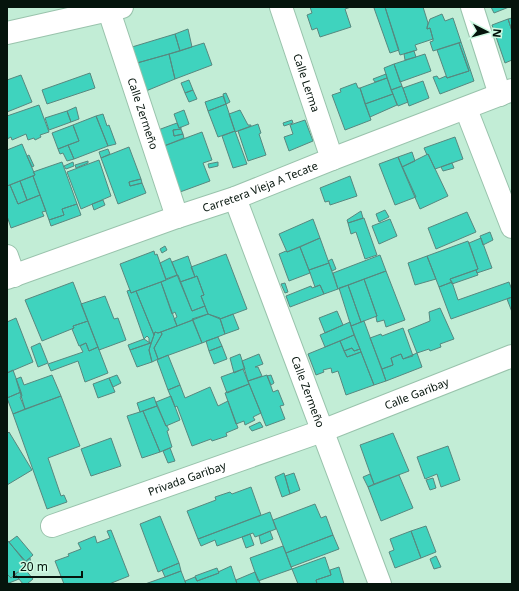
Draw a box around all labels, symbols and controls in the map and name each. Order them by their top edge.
north arrow [467,12,507,52]
text: N [490,28,505,38]
street label: Calle Lerma [290,51,324,114]
street label: Calle Zermeño [124,75,162,152]
street label: Carretera Vieja A Tecate [200,158,320,215]
street label: Calle Zermeño [288,354,329,430]
street label: Calle Garibay [382,374,451,413]
street label: Privada Garibay [146,457,228,499]
scale bar [14,553,82,579]
text: 20 m [20,558,48,575]

